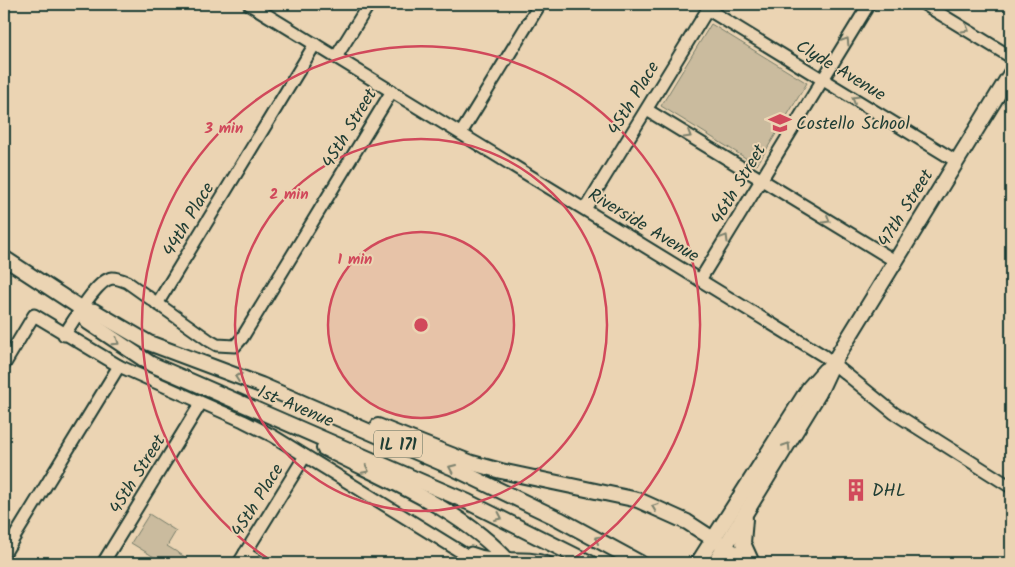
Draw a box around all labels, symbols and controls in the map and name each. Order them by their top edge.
one-way arrow [960,23,969,32]
street label: Clyde Avenue [789,33,891,110]
one-way arrow [839,38,849,47]
street label: 45th Place [601,56,668,141]
street label: 45th Street [315,82,386,174]
one-way arrow [851,96,860,106]
school or university icon: Costello School [767,110,793,136]
place label: Costello School [796,110,910,139]
text: 3 min [204,117,243,141]
one-way arrow [683,129,692,138]
street label: 46th Street [704,138,775,231]
street label: 47th Street [871,163,942,254]
street label: 44th Place [156,177,223,263]
street label: Riverside Avenue [582,181,705,271]
text: 2 min [269,183,309,207]
one-way arrow [822,213,831,223]
one-way arrow [719,235,729,244]
text: 1 min [338,248,372,272]
centre of rings [412,316,430,334]
one-way arrow [110,336,120,345]
one-way arrow [234,373,243,383]
street label: 1st Avenue [253,378,338,436]
street label: 45th Street [102,428,175,520]
road number: IL 171 [374,430,422,458]
one-way arrow [780,442,790,451]
street label: 45th Place [224,458,292,543]
one-way arrow [448,463,457,474]
one-way arrow [361,464,370,474]
building icon: DHL [843,477,869,503]
place label: DHL [872,477,906,506]
one-way arrow [651,502,660,513]
one-way arrow [494,511,503,521]
one-way arrow [594,536,603,546]

